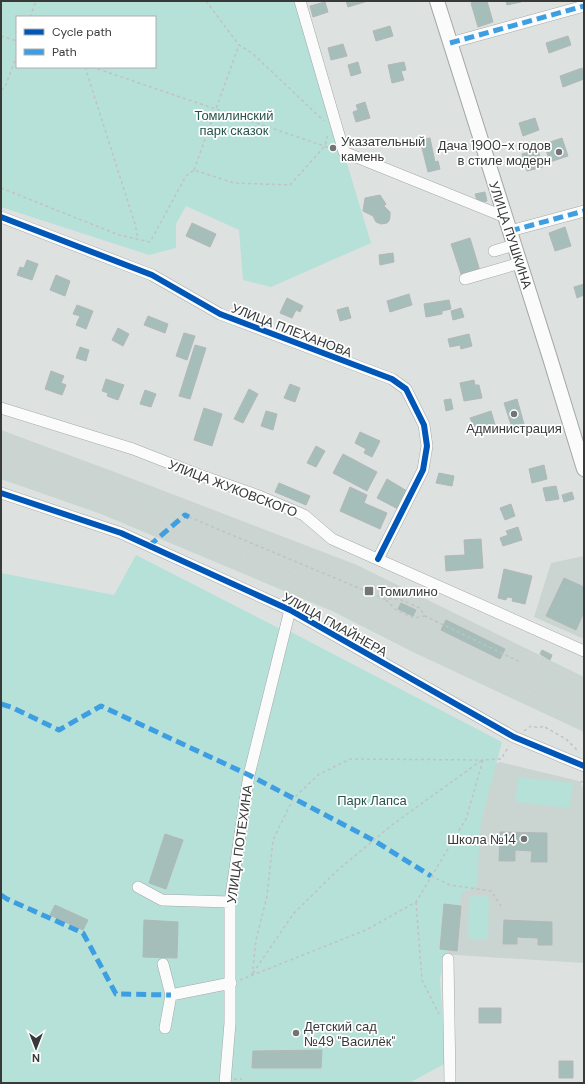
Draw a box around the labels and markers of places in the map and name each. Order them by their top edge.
place label: Указательный камень [341,133,425,165]
place label: Дача 1900-х годов в стиле модерн [438,137,551,169]
marker: Указательный камень [328,143,338,153]
marker: Дача 1900-х годов в стиле модерн [554,147,564,157]
marker: Администрация [509,409,519,419]
place label: Администрация [466,420,562,437]
place label: Томилино [378,583,438,600]
marker: Томилино [363,585,375,597]
place label: Школа №14 [447,831,516,848]
marker: Школа №14 [519,834,529,844]
place label: Детский сад №49 "Василёк" [304,1018,395,1050]
marker: Детский сад №49 "Василёк" [291,1028,301,1038]

